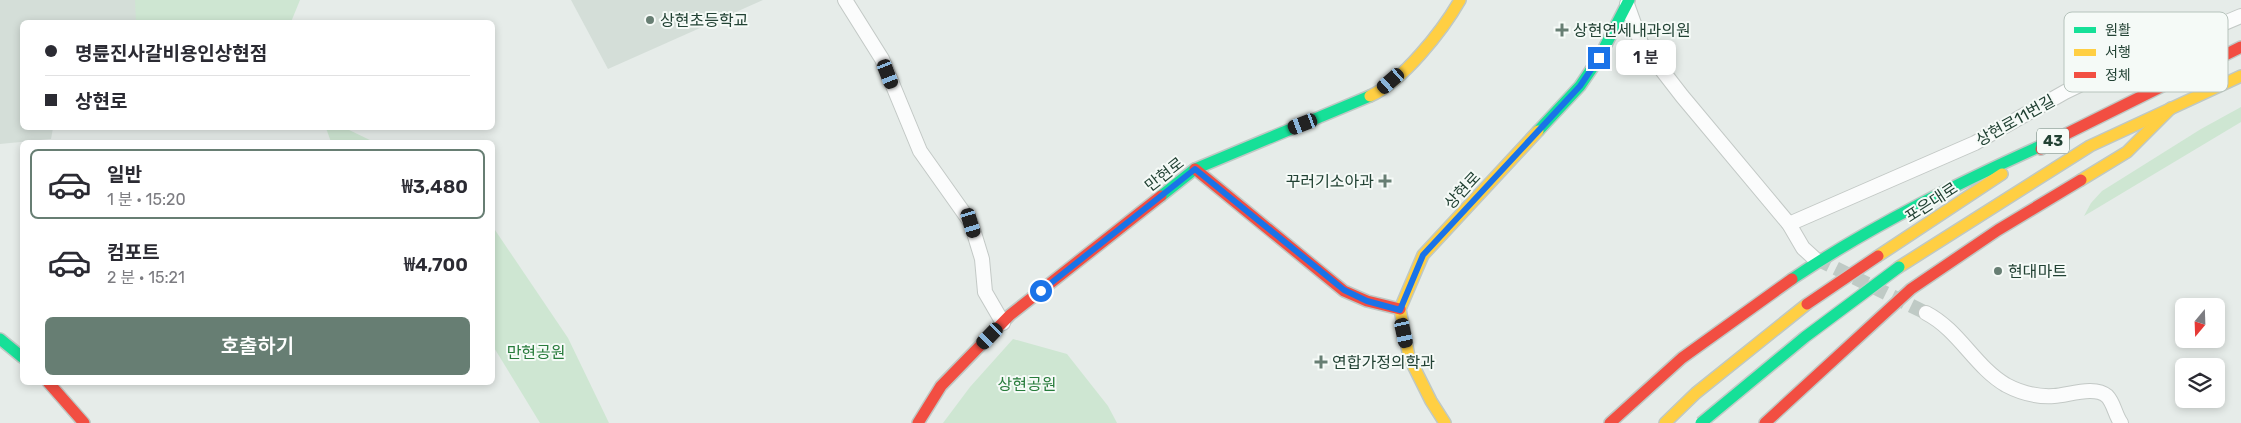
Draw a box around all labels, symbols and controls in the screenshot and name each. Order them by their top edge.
place label: 상현초등학교 [660,11,748,30]
legend [2064,12,2228,92]
marker: 상현초등학교 [644,14,656,26]
place label: 상현연세내과의원 [1573,21,1691,40]
text: 원활 [2105,22,2131,39]
marker: 상현연세내과의원 [1555,23,1569,37]
callout: 1 분 [1616,40,1676,76]
text: 명륜진사갈비용인상현점 [75,42,267,65]
text: 서행 [2105,44,2131,61]
route end [1588,47,1610,69]
text: 1 분 [1633,48,1659,67]
car [875,57,900,91]
car [1374,65,1407,97]
text: 정체 [2105,67,2131,84]
text: 상현로 [75,90,127,113]
street label: 상현로11번길 [1972,91,2058,150]
car [1286,112,1319,136]
road number: 43 [2037,128,2069,154]
street label: 만현로 [1141,153,1188,195]
icon: car [47,162,92,207]
text: 일반 [107,163,142,186]
street label: 상현로 [1440,168,1485,213]
place label: 꾸러기소아과 [1286,172,1374,191]
marker: 꾸러기소아과 [1378,174,1392,188]
text: ₩3,480 [402,175,468,198]
street label: 포은대로 [1901,178,1961,226]
text: 1 분 · 15:20 [107,190,186,209]
car [959,206,982,240]
icon: car [47,240,92,285]
text: 컴포트 [107,241,159,264]
text: ₩4,700 [404,253,468,276]
place label: 현대마트 [2008,262,2067,281]
marker: 현대마트 [1992,265,2004,277]
text: 2 분 · 15:21 [107,268,185,287]
route start [1030,280,1052,302]
north arrow [2175,298,2225,348]
map controls [2175,298,2225,408]
button: 호출하기 [45,317,470,375]
car [1393,317,1414,349]
car [974,320,1005,352]
park label: 만현공원 [507,343,565,362]
place label: 연합가정의학과 [1332,353,1435,372]
marker: 연합가정의학과 [1314,355,1328,369]
button: layers [2175,358,2225,408]
park label: 상현공원 [998,375,1056,394]

